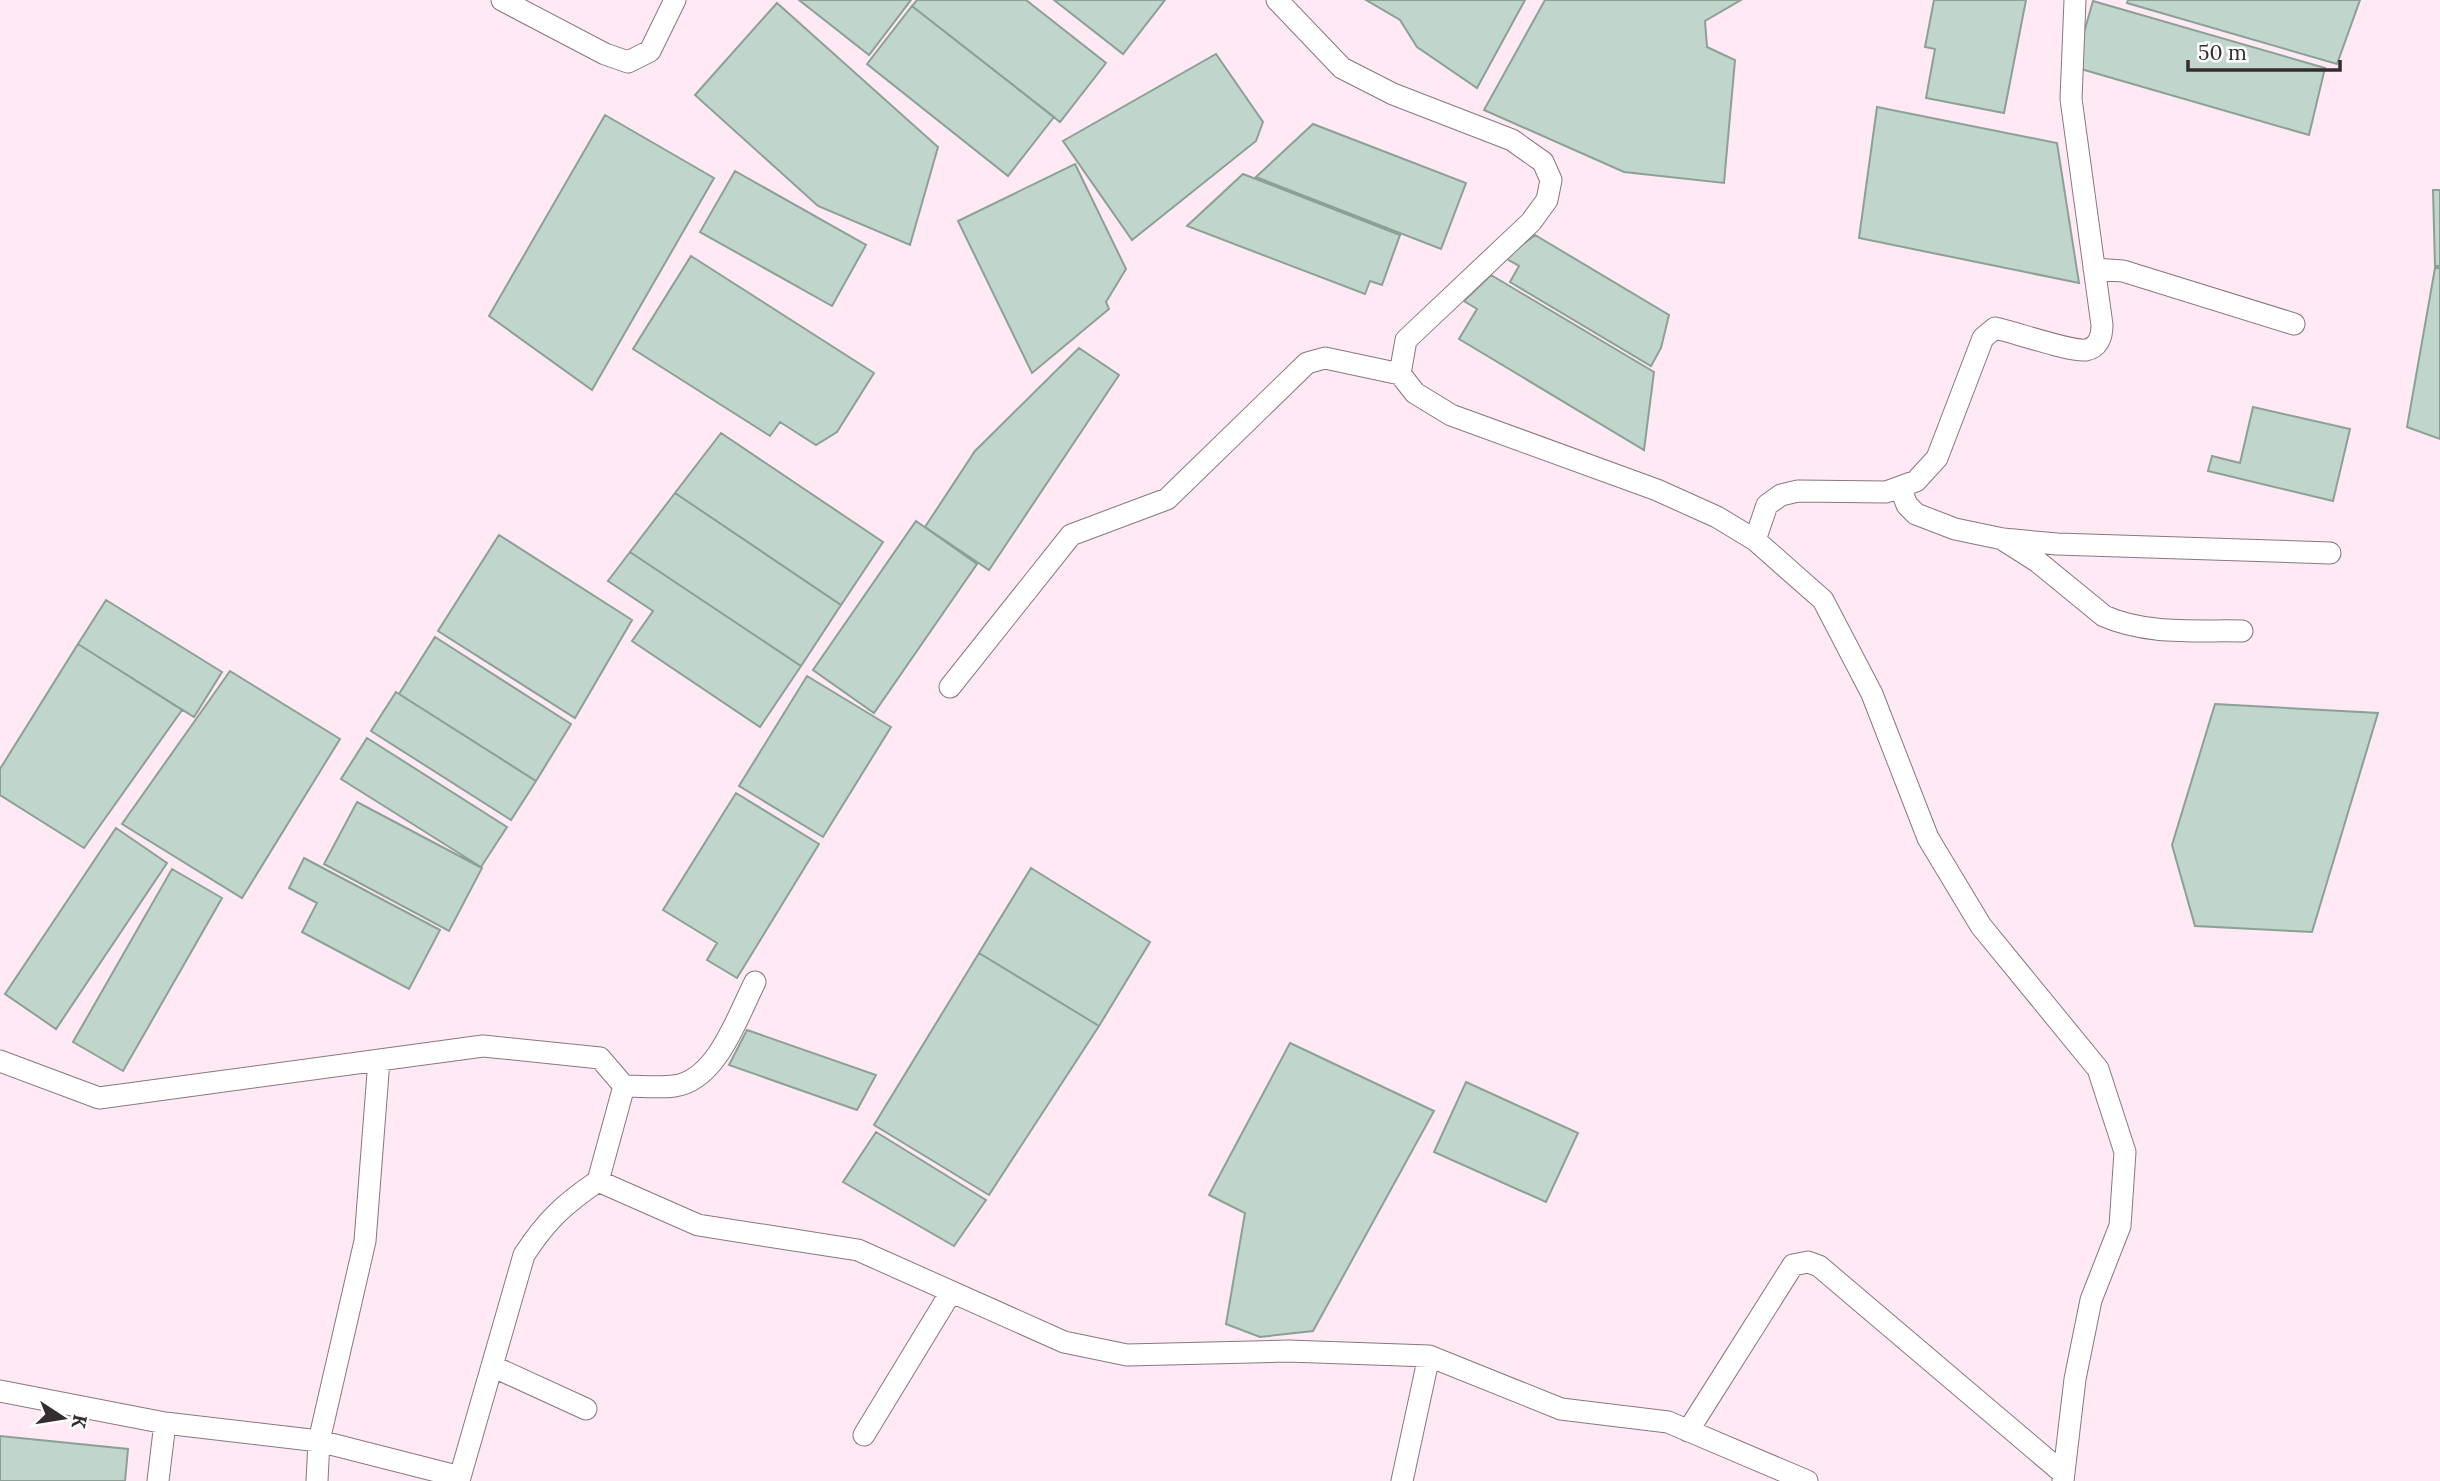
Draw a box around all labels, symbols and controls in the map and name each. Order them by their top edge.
scale bar [2188,28,2340,72]
text: 50 m [2198,39,2247,66]
north arrow [28,1383,98,1453]
text: K [66,1412,93,1431]

